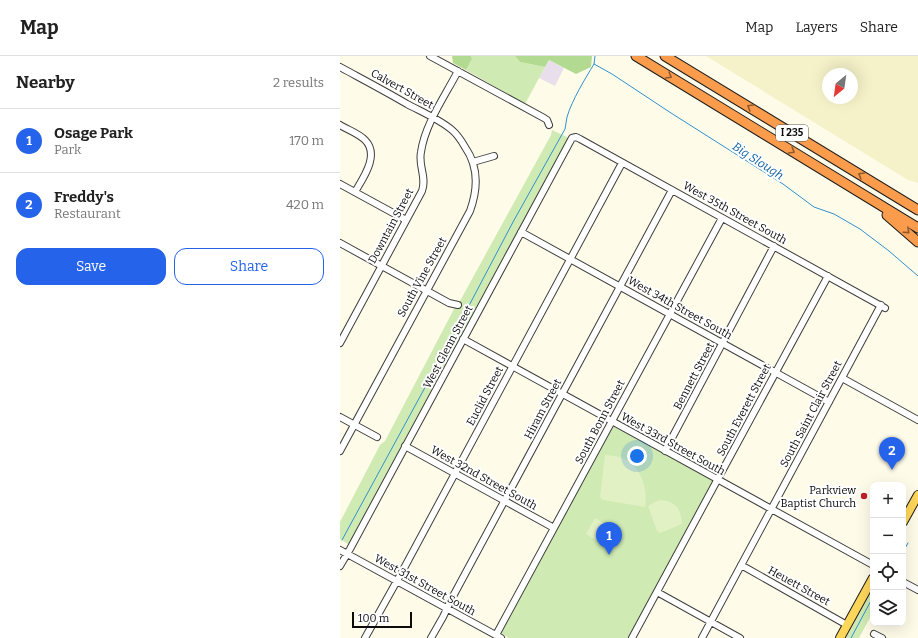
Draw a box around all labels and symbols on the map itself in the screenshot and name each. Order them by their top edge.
street label: Calvert Street [368,66,436,112]
north arrow [822,68,858,104]
one-way arrow [665,72,672,79]
one-way arrow [747,105,754,112]
road number: I 235 [776,125,808,141]
water label: Big Slough [730,139,786,183]
one-way arrow [788,147,795,154]
one-way arrow [858,172,865,180]
street label: West 35th Street South [681,179,789,247]
street label: Downtain Street [366,186,416,266]
one-way arrow [902,227,910,234]
street label: South Vine Street [395,235,449,319]
street label: West 34th Street South [626,274,734,342]
street label: West Glenn Street [421,303,475,391]
street label: Bennett Street [671,340,717,412]
street label: South Saint Clair Street [777,359,845,469]
street label: South Everett Street [714,362,774,458]
street label: Euclid Street [464,364,506,428]
street label: Hiram Street [522,377,564,441]
street label: South Bonn Street [572,378,628,466]
street label: West 33rd Street South [619,410,727,478]
pin: 2 [879,437,905,470]
street label: West 32nd Street South [429,443,540,513]
your location [627,446,647,466]
place label: Parkview Baptist Church [781,484,856,510]
marker: Parkview Baptist Church [859,491,869,501]
pin: 1 [596,522,622,555]
street label: West 31st Street South [372,552,478,618]
street label: Heuett Street [766,564,832,608]
scale bar [352,610,412,629]

